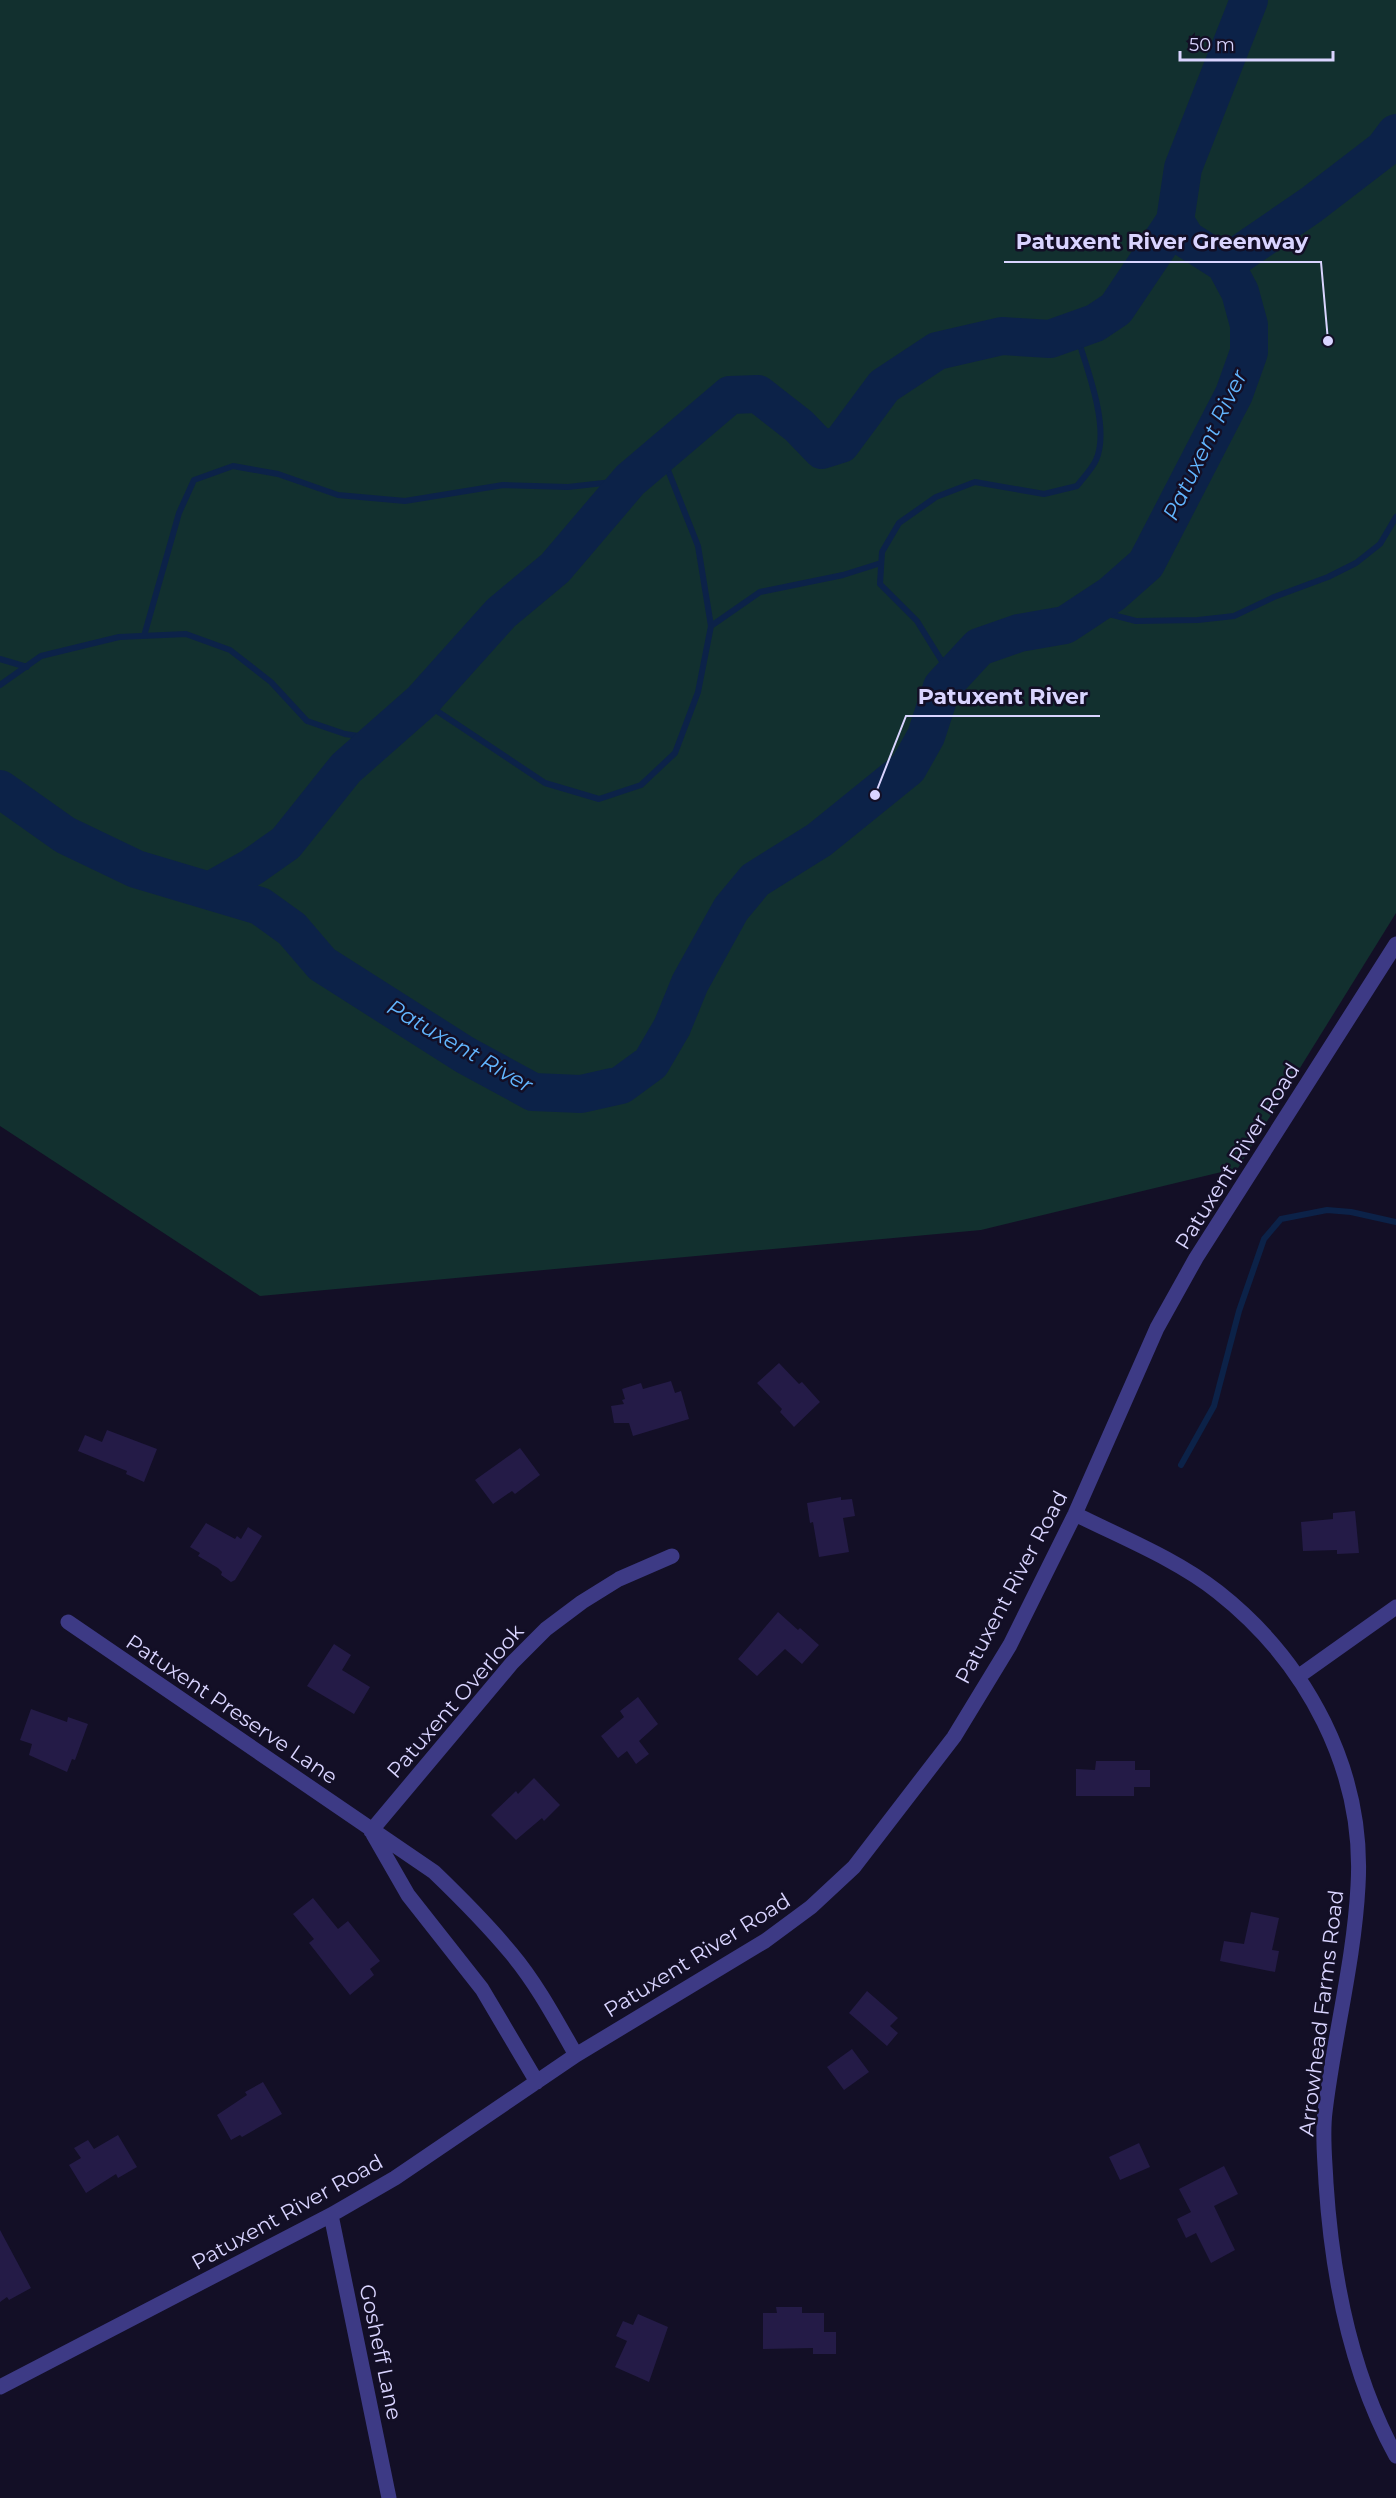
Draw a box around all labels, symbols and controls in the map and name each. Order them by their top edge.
scale bar [1180,24,1333,62]
text: 50 m [1189,34,1235,56]
callout: Patuxent River Greenway [1004,222,1321,262]
text: Patuxent River Greenway [1016,228,1309,255]
water label: Patuxent River [1157,364,1254,525]
callout: Patuxent River [906,676,1100,716]
text: Patuxent River [918,683,1088,710]
water label: Patuxent River [382,993,539,1099]
street label: Patuxent River Road [1169,1058,1305,1254]
street label: Patuxent River Road [950,1486,1072,1688]
street label: Patuxent Overlook [381,1619,529,1783]
street label: Patuxent Preserve Lane [122,1629,342,1789]
street label: Patuxent River Road [599,1887,795,2023]
street label: Arrowhead Farms Road [1293,1888,1349,2138]
street label: Patuxent River Road [187,2149,387,2275]
street label: Gosheff Lane [354,2282,408,2422]

